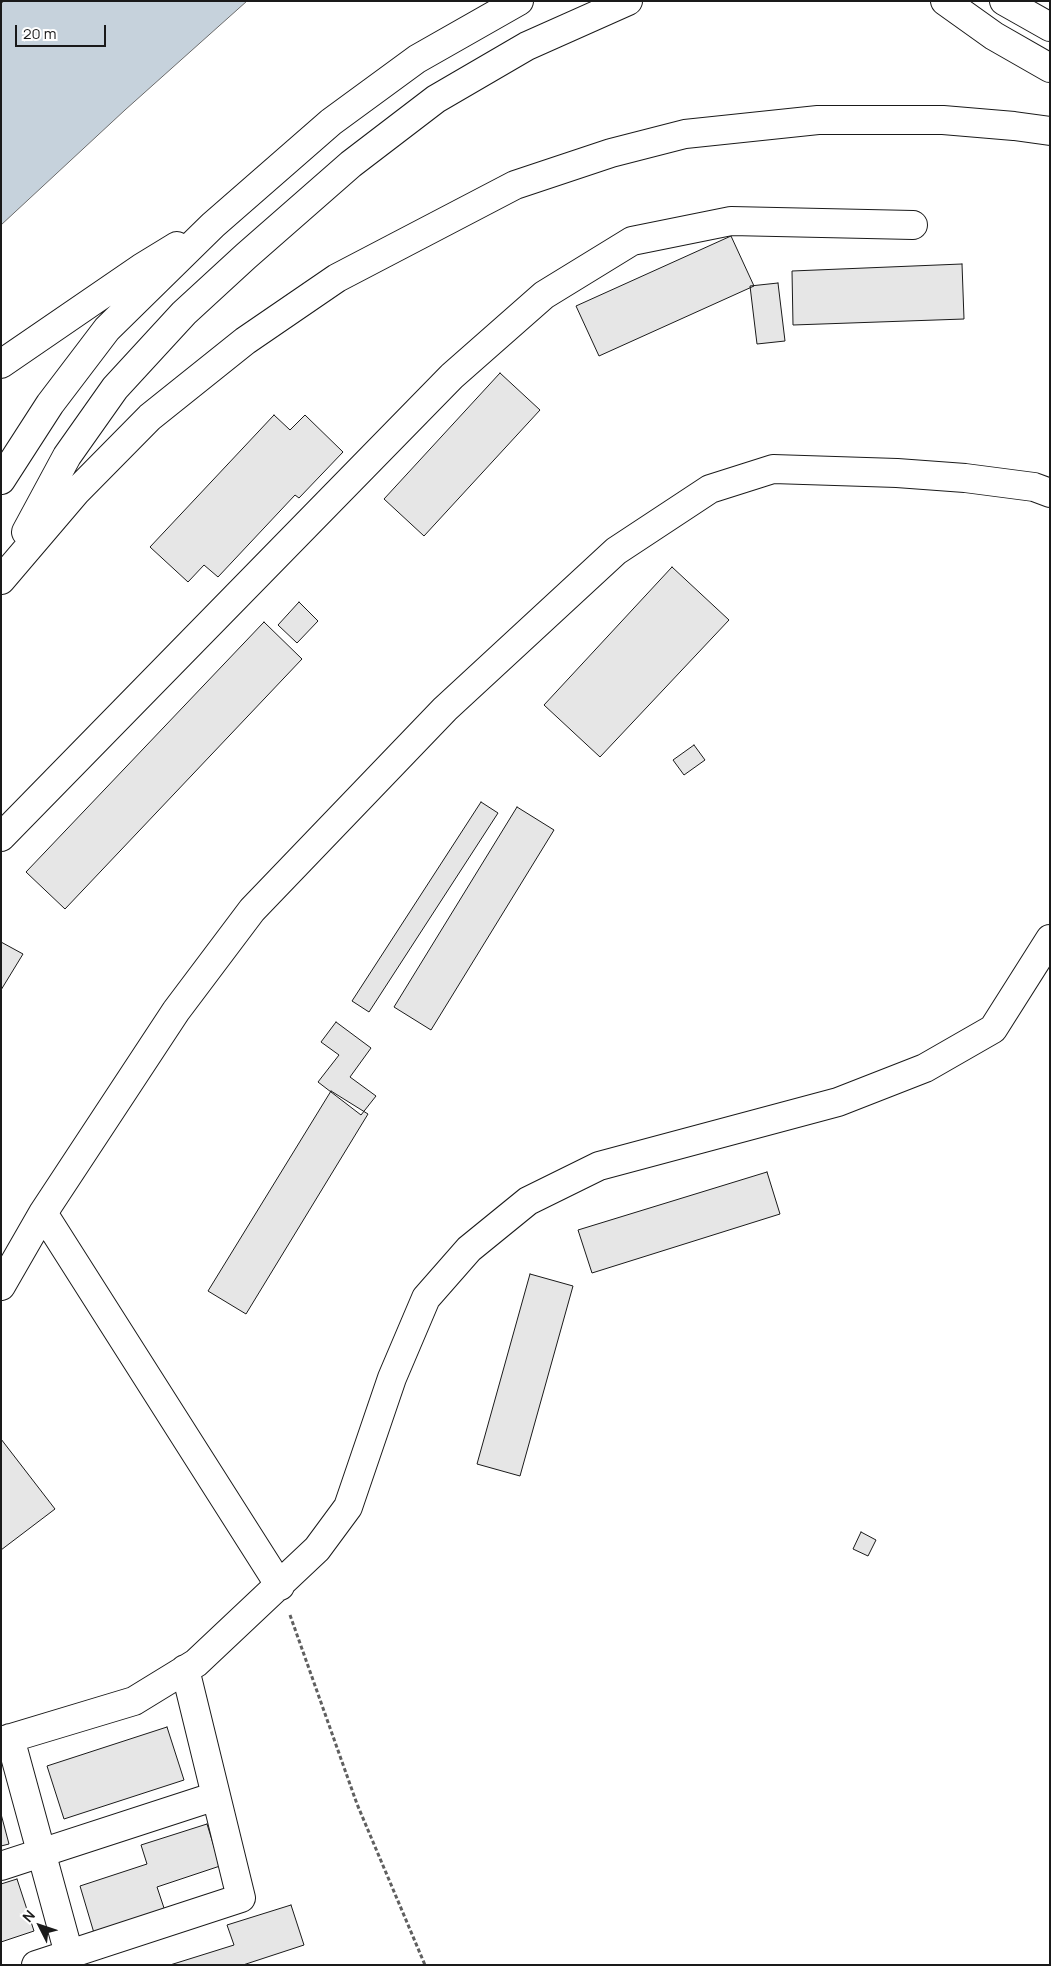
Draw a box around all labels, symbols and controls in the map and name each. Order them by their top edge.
scale bar [18,15,109,47]
text: 20 m [23,23,56,44]
north arrow [15,1901,65,1951]
text: N [18,1906,39,1926]

